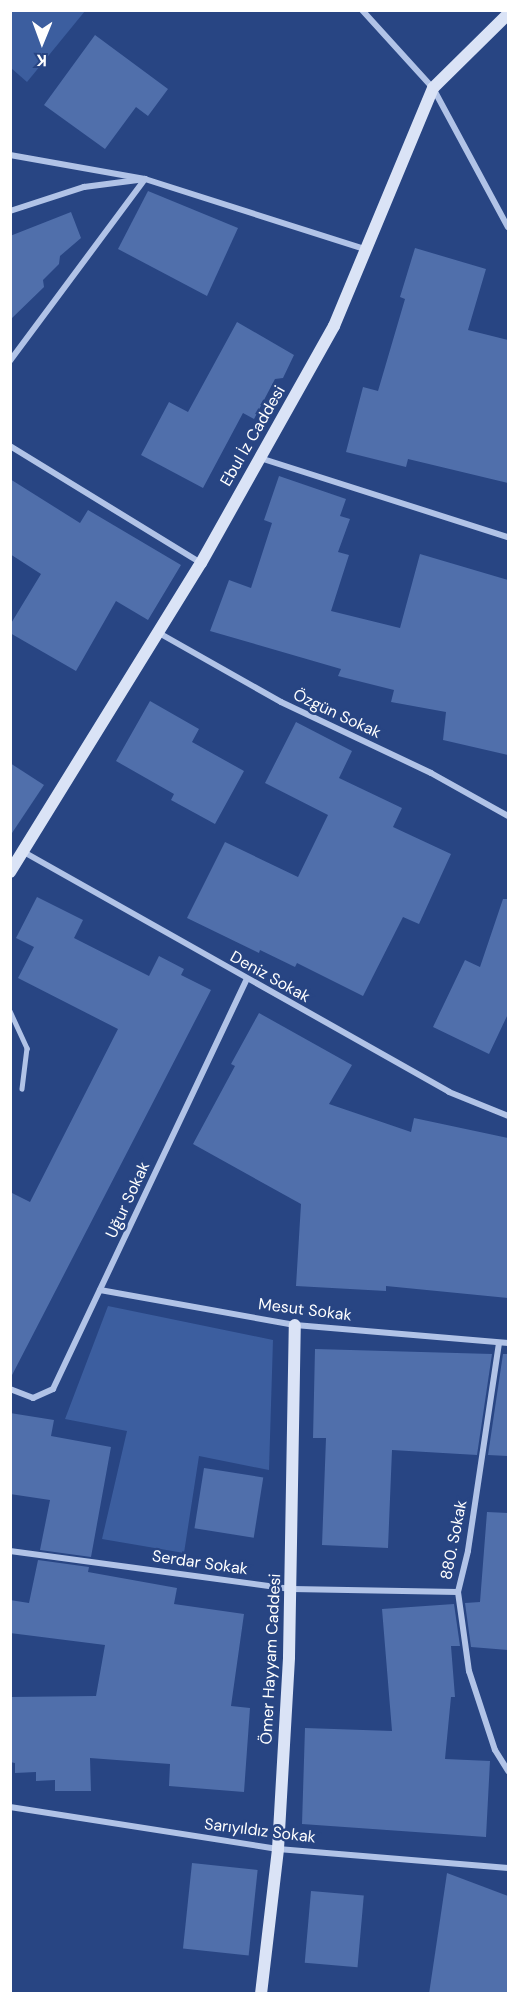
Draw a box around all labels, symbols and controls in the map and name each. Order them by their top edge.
north arrow [12,12,72,72]
text: K [36,50,47,71]
street label: Ebul İz Caddesi [217,382,289,490]
street label: Özgün Sokak [290,685,384,743]
street label: Deniz Sokak [227,947,313,1007]
street label: Uğur Sokak [102,1159,154,1241]
street label: Mesut Sokak [257,1295,353,1325]
street label: 880. Sokak [437,1499,471,1581]
street label: Serdar Sokak [151,1547,249,1579]
street label: Ömer Hayyam Caddesi [257,1573,285,1745]
street label: Sarıyıldız Sokak [203,1815,317,1847]

